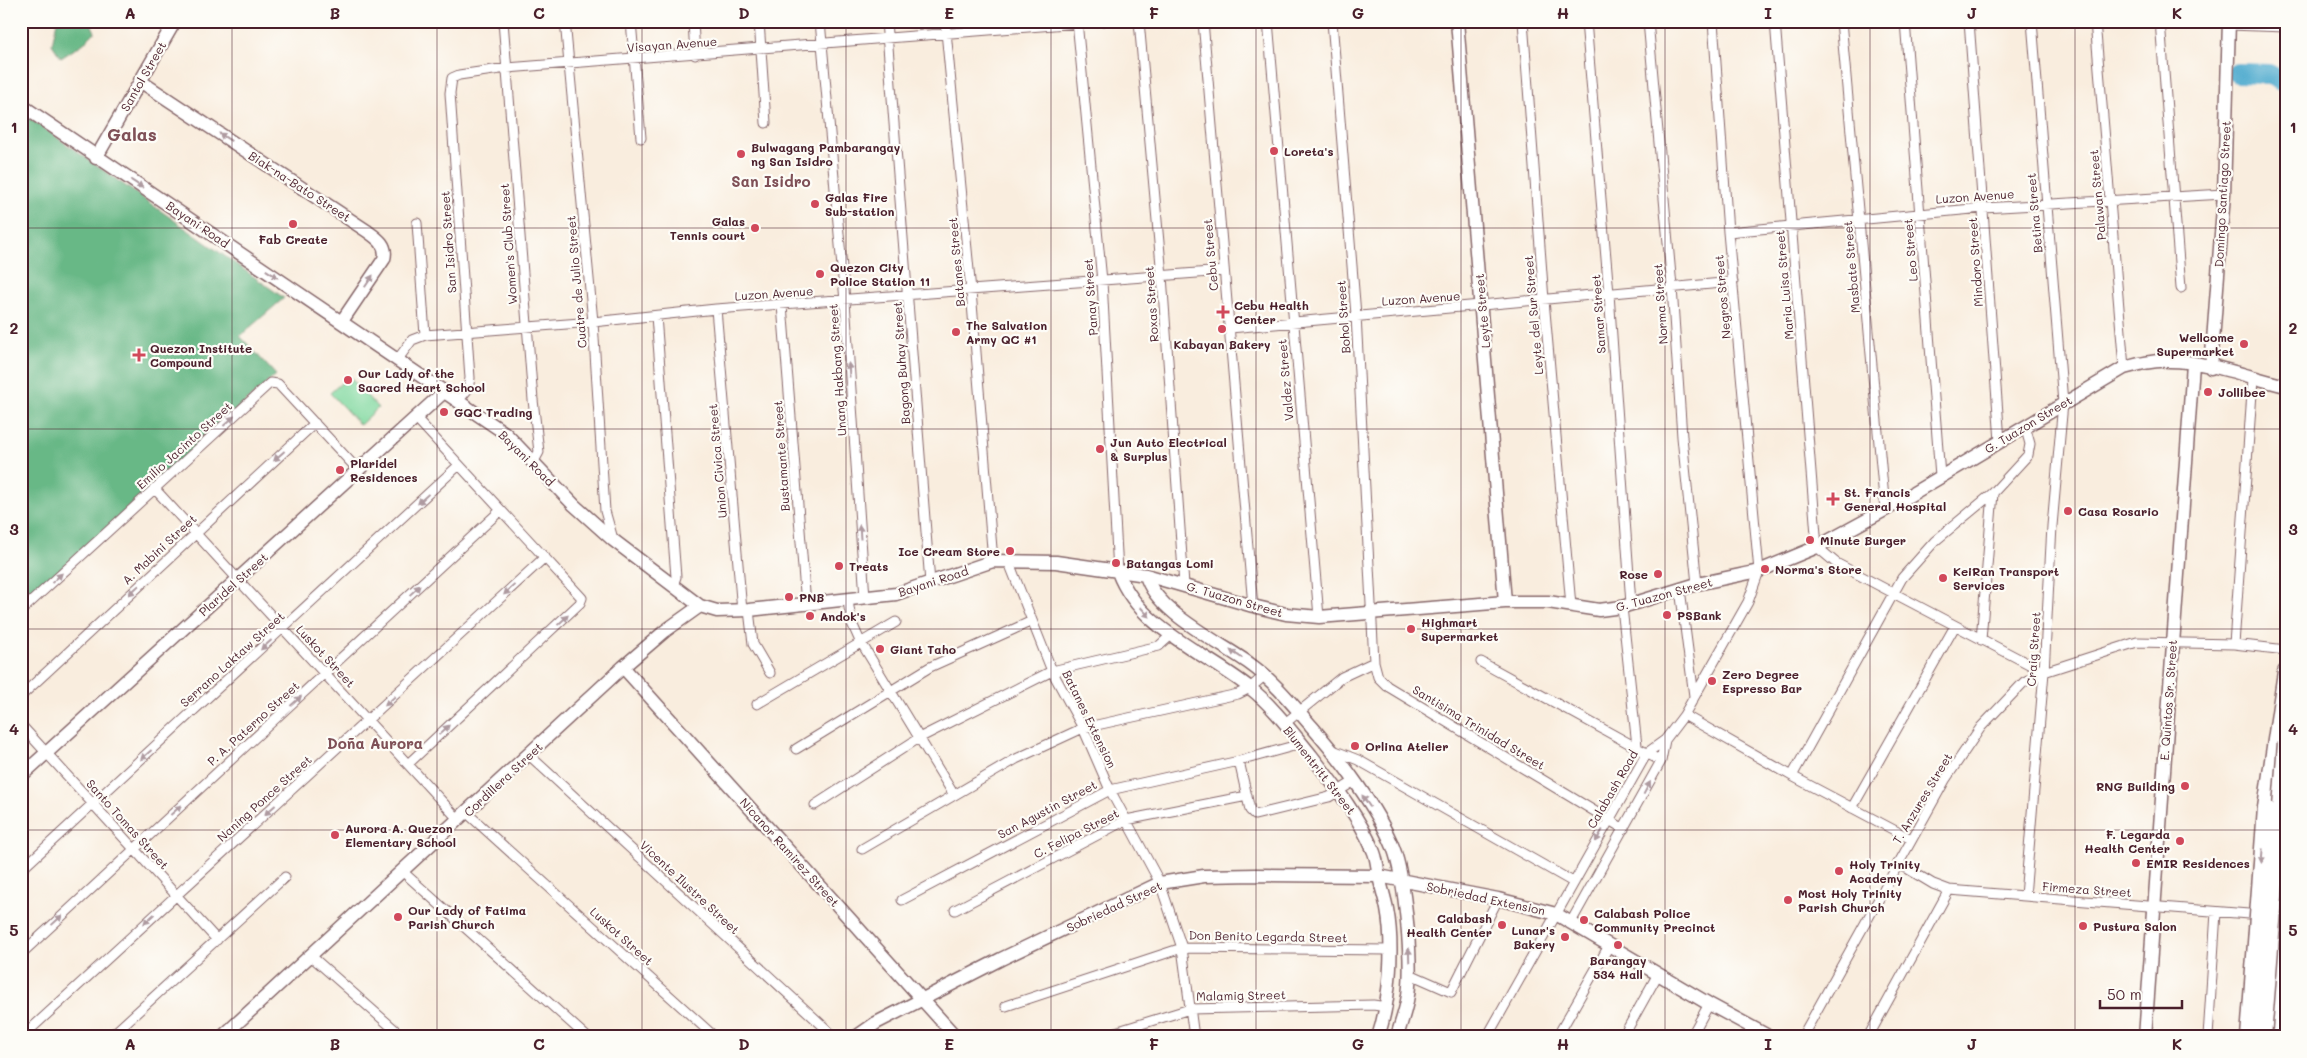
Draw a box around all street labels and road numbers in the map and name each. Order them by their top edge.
street label: Visayan Avenue [626,33,718,55]
street label: Santol Street [116,38,170,114]
street label: Domingo Santiago Street [2210,120,2234,268]
street label: Biak-na-Bato Street [246,147,354,225]
street label: Palawan Street [2085,149,2109,241]
street label: Betina Street [2023,172,2045,254]
street label: Women's Club Street [496,183,520,305]
street label: Luzon Avenue [1935,185,2015,207]
street label: San Isidro Street [436,190,460,294]
street label: Bayani Road [163,197,233,251]
street label: Cuatre de Julio Street [562,215,590,349]
street label: Batanes Street [944,217,968,307]
street label: Mindoro Street [1964,217,1986,307]
street label: Cebu Street [1199,218,1221,292]
street label: Leo Street [1899,218,1921,282]
street label: Masbate Street [1839,220,1863,314]
street label: Maria Luisa Street [1771,230,1797,340]
street label: Negros Street [1710,254,1734,340]
street label: Leyte del Sur Street [1520,255,1546,375]
street label: Panay Street [1079,258,1101,336]
street label: Norma Street [1649,263,1671,345]
street label: Roxas Street [1140,265,1162,343]
street label: Leyte Street [1471,273,1493,349]
street label: Samar Street [1587,274,1609,354]
street label: Bohol Street [1332,280,1354,354]
street label: Luzon Avenue [734,282,814,304]
street label: Luzon Avenue [1381,287,1461,309]
street label: Bagong Buhay Street [889,301,913,425]
street label: Unang Hakbang Street [824,303,850,437]
street label: Valdez Street [1273,338,1297,422]
street label: G. Tuazon Street [1981,392,2075,456]
street label: Emilio Jacinto Street [133,398,235,492]
street label: Bustamante Street [769,400,793,512]
street label: Union Civica Street [704,403,730,519]
street label: Bayani Road [496,427,559,490]
street label: A. Mabini Street [118,510,200,588]
street label: Plaridel Street [195,549,271,619]
street label: Bayani Road [896,562,970,600]
street label: G. Tuazon Street [1614,573,1714,615]
street label: G. Tuazon Street [1185,578,1285,620]
street label: Serrano Laktaw Street [176,608,288,710]
street label: Craig Street [2022,611,2044,687]
street label: Luskot Street [293,621,359,691]
street label: E. Quintos Sr. Street [2156,639,2180,761]
street label: Batanes Extension [1059,667,1121,771]
street label: P. A. Paterno Street [204,677,302,769]
street label: Santisima Trinidad Street [1410,681,1548,773]
street label: Blumentritt Street [1280,722,1360,818]
street label: Cordillera Street [460,738,546,820]
street label: Calabash Road [1583,747,1641,831]
street label: T. Anzures Street [1888,749,1956,847]
street label: Naning Ponce Street [213,751,315,845]
street label: Santo Tomas Street [83,776,173,872]
street label: San Agustin Street [995,776,1099,842]
street label: Nicanor Ramirez Street [737,794,843,910]
street label: C. Felipa Street [1031,805,1121,861]
street label: Vicente Ilustre Street [637,837,743,937]
street label: Sobriedad Street [1064,877,1164,935]
street label: Sobriedad Extension [1425,878,1547,918]
street label: Firmeza Street [2042,878,2132,900]
street label: Luskot Street [587,903,657,969]
street label: Don Benito Legarda Street [1189,927,1347,945]
street label: Malamig Street [1196,986,1286,1004]

